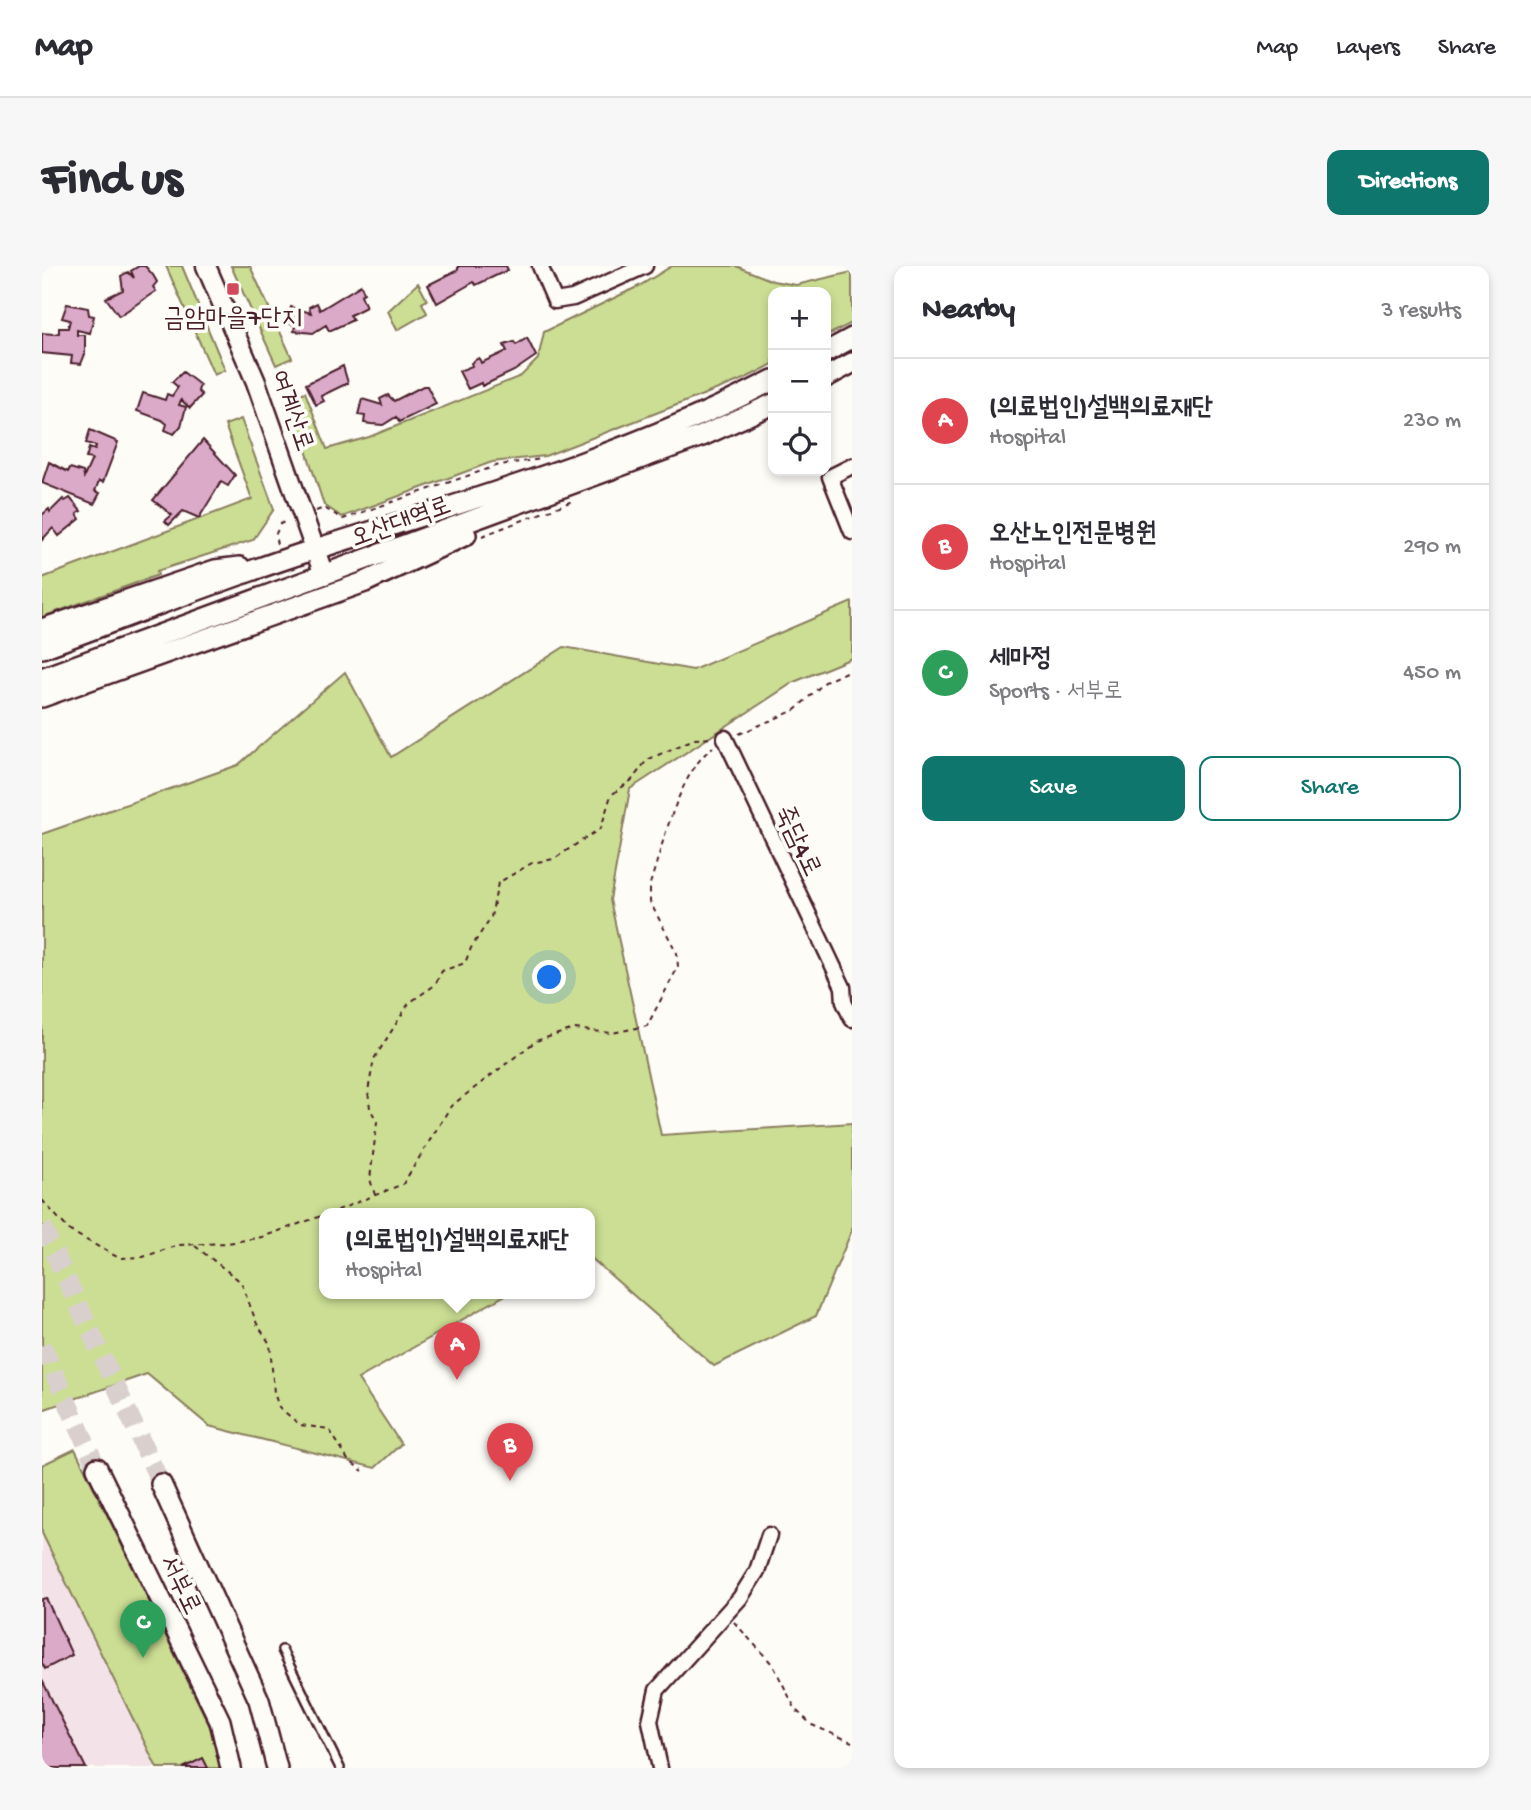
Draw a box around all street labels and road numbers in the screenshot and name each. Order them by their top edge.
street label: 여계산로 [261,367,318,456]
street label: 오산대역로 [347,492,456,557]
street label: 죽담4로 [766,801,826,882]
street label: 서부로 [150,1551,206,1621]

